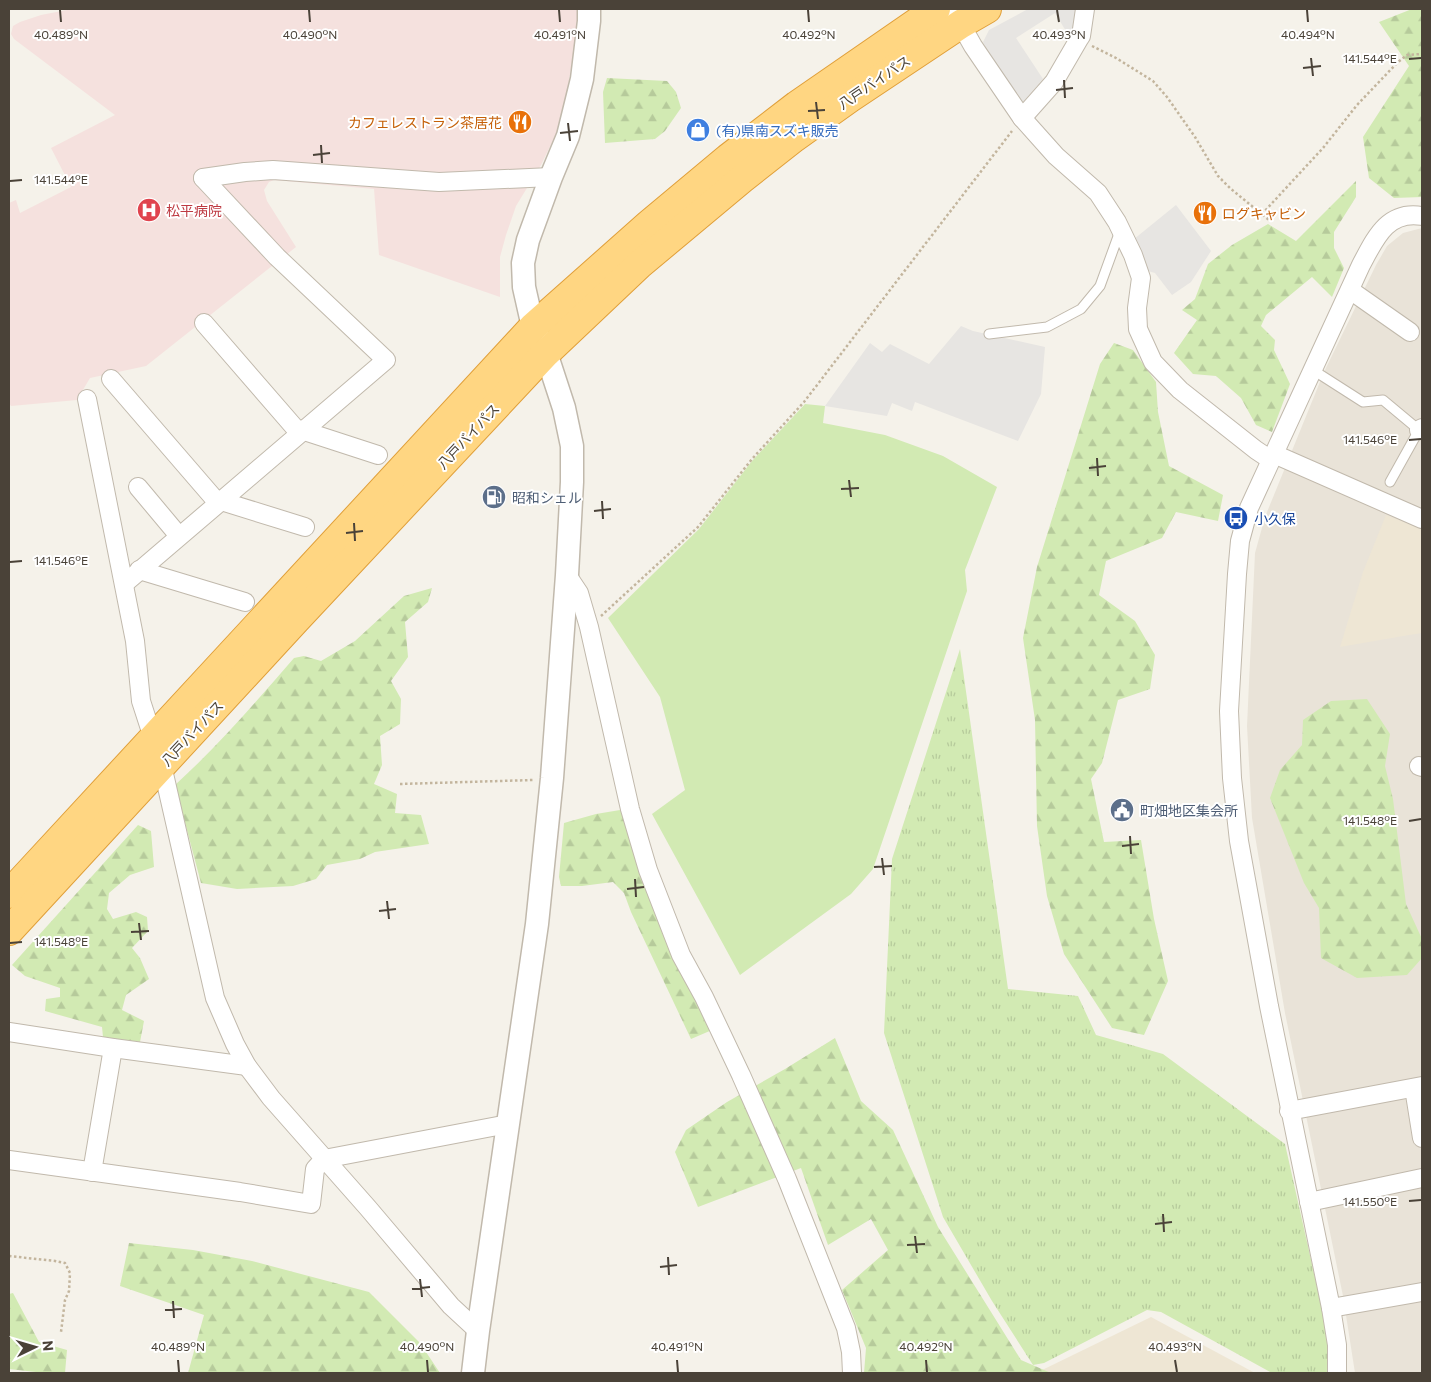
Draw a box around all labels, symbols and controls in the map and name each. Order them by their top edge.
text: 40.489°N [34,27,88,41]
text: 40.490°N [283,27,337,41]
text: 40.491°N [534,27,586,41]
text: 40.492°N [782,27,836,41]
text: 40.493°N [1032,27,1086,41]
text: 40.494°N [1281,27,1335,41]
text: 141.544°E [1343,51,1397,65]
street label: 八戸バイパス [835,52,913,112]
restaurant icon: カフェレストラン茶居花 [507,109,533,135]
place label: カフェレストラン茶居花 [348,114,502,131]
shop icon: (有)県南スズキ販売 [685,117,711,143]
place label: (有)県南スズキ販売 [716,122,839,139]
text: 141.544°E [34,172,88,186]
hospital icon: 松平病院 [136,197,162,223]
restaurant icon: ログキャビン [1192,200,1218,226]
place label: 松平病院 [166,202,222,219]
place label: ログキャビン [1222,205,1306,222]
street label: 八戸バイパス [433,400,503,472]
text: 141.546°E [1343,432,1397,446]
fuel station icon: 昭和シェル [481,484,507,510]
place label: 昭和シェル [512,489,582,506]
bus stop icon: 小久保 [1223,505,1249,531]
place label: 小久保 [1254,510,1296,527]
text: 141.546°E [34,553,88,567]
street label: 八戸バイパス [157,697,227,769]
public building icon: 町畑地区集会所 [1109,797,1135,823]
place label: 町畑地区集会所 [1140,802,1238,819]
text: 141.548°E [1343,813,1397,827]
text: 141.548°E [34,934,88,948]
text: 141.550°E [1343,1194,1397,1208]
north arrow [10,1322,60,1372]
text: 40.489°N [151,1339,205,1353]
text: 40.490°N [400,1339,454,1353]
text: 40.491°N [651,1339,703,1353]
text: 40.492°N [899,1339,953,1353]
text: 40.493°N [1148,1339,1202,1353]
text: N [40,1340,57,1352]

